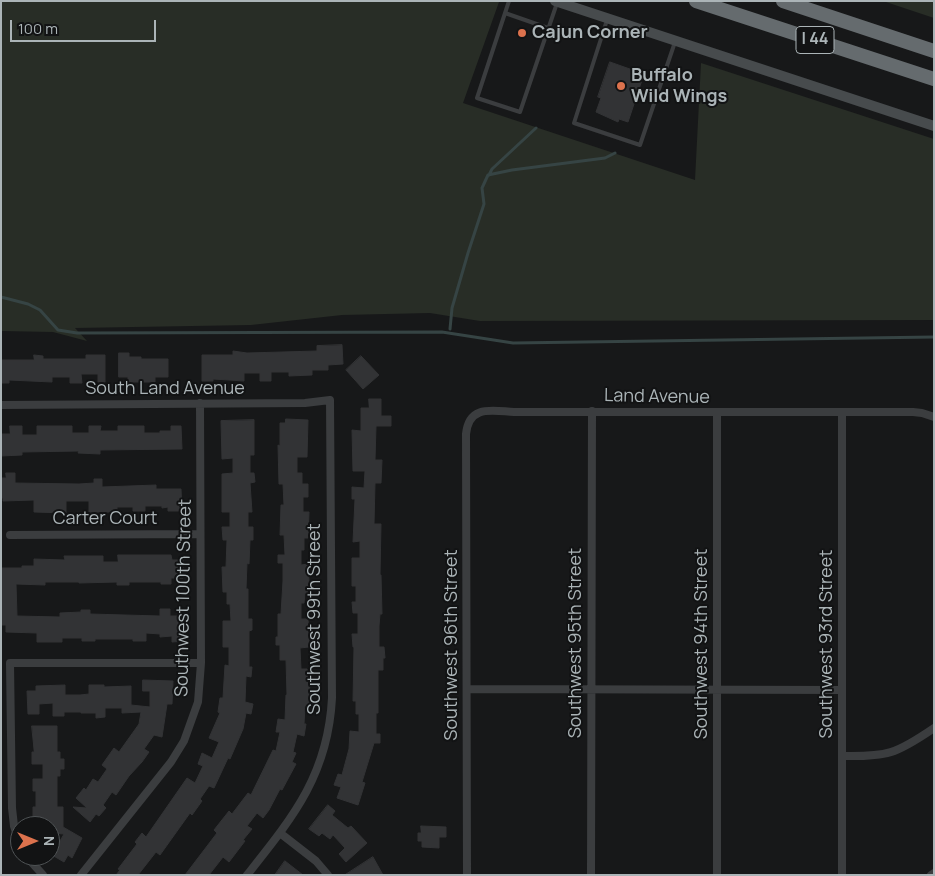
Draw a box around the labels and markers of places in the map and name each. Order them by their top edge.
place label: Cajun Corner [532,22,648,44]
marker: Cajun Corner [516,27,528,39]
place label: Buffalo Wild Wings [631,65,727,108]
marker: Buffalo Wild Wings [615,80,627,92]

